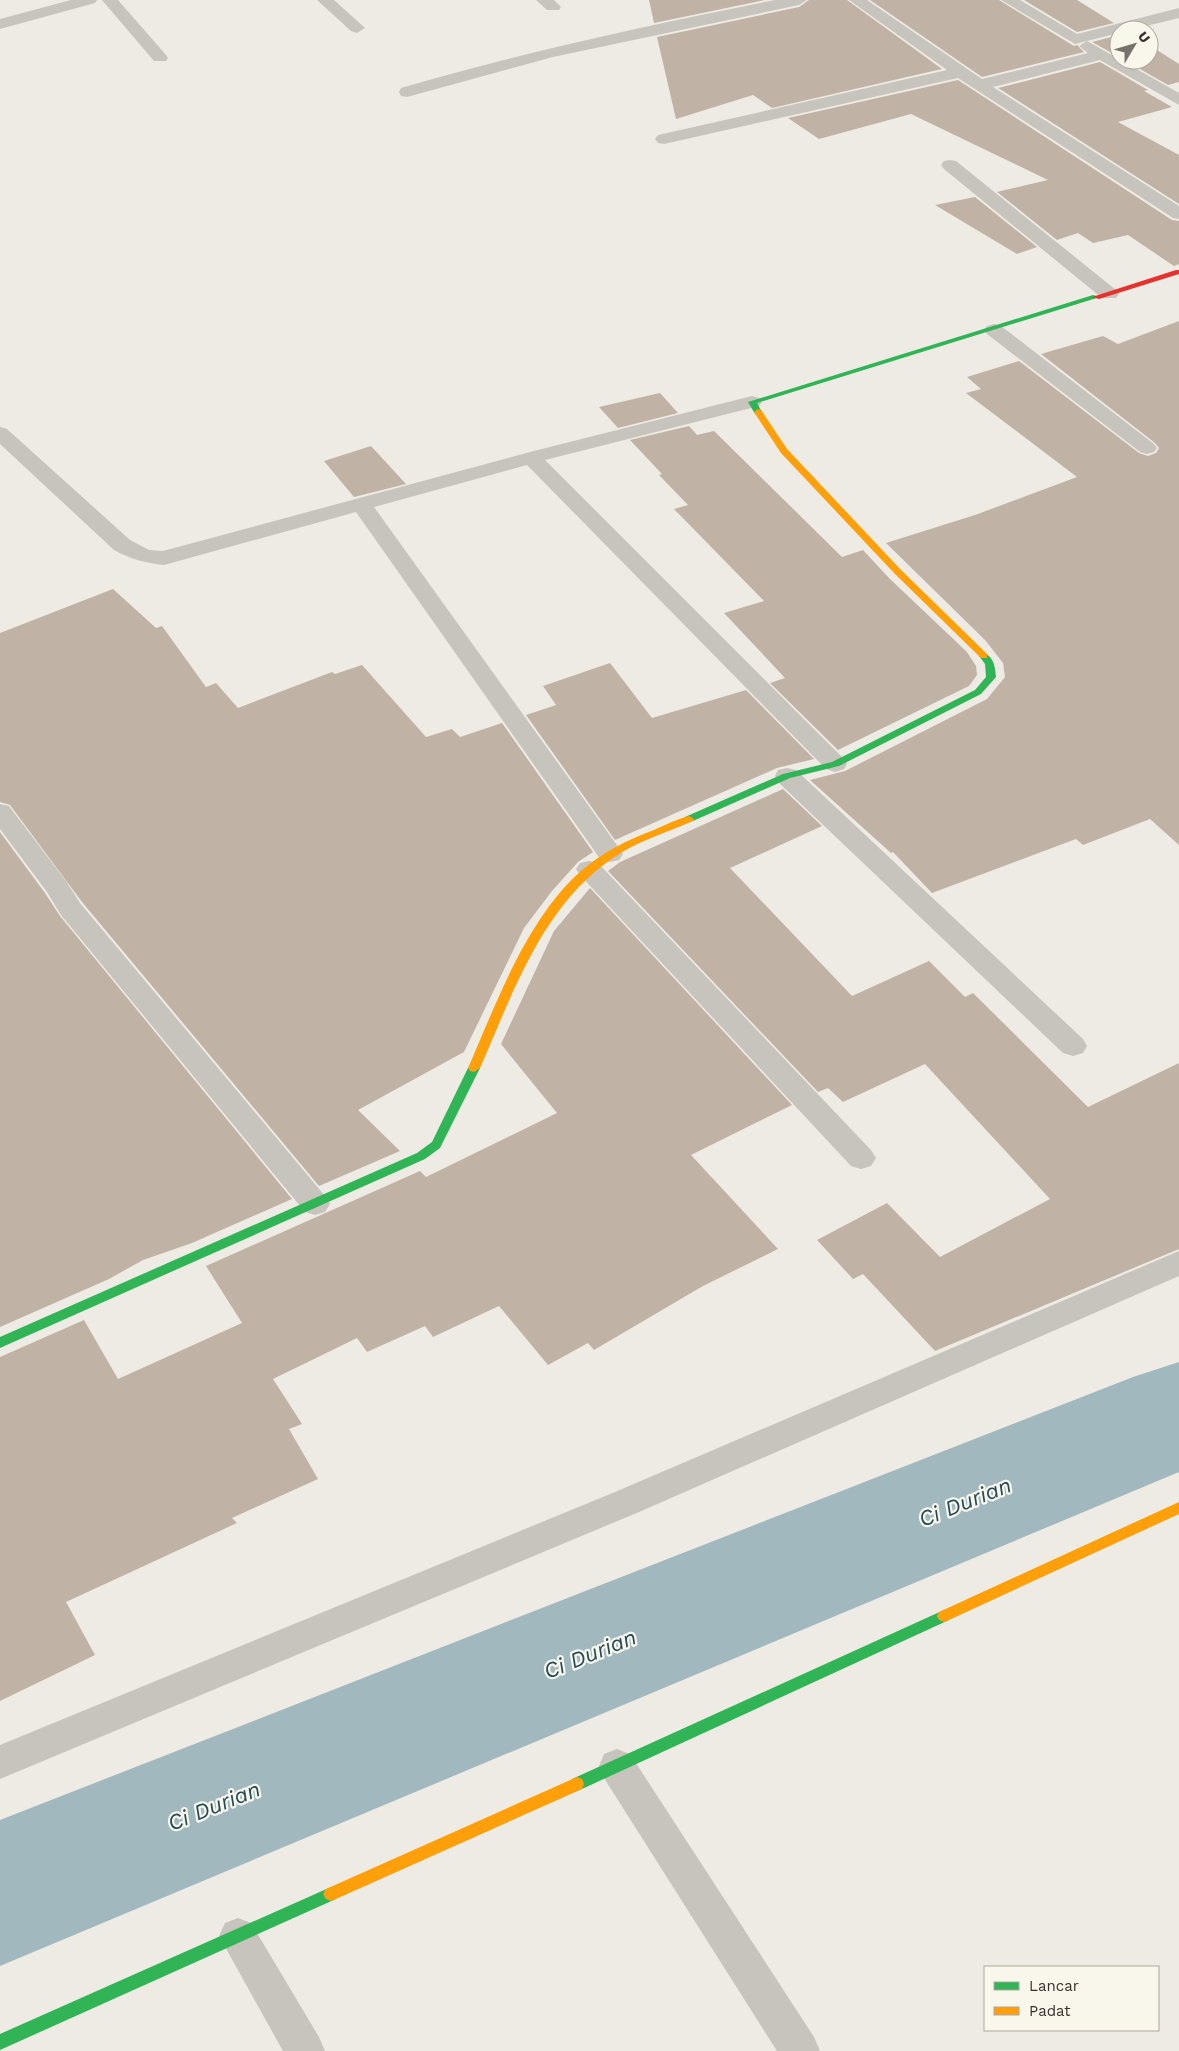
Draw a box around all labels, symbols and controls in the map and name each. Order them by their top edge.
north arrow [1109,20,1159,70]
text: U [1135,28,1154,46]
water label: Ci Durian [915,1472,1015,1532]
water label: Ci Durian [540,1624,640,1684]
water label: Ci Durian [164,1776,264,1836]
legend [984,1966,1159,2031]
text: Lancar [1029,1977,1079,1995]
text: Padat [1029,2002,1071,2020]

